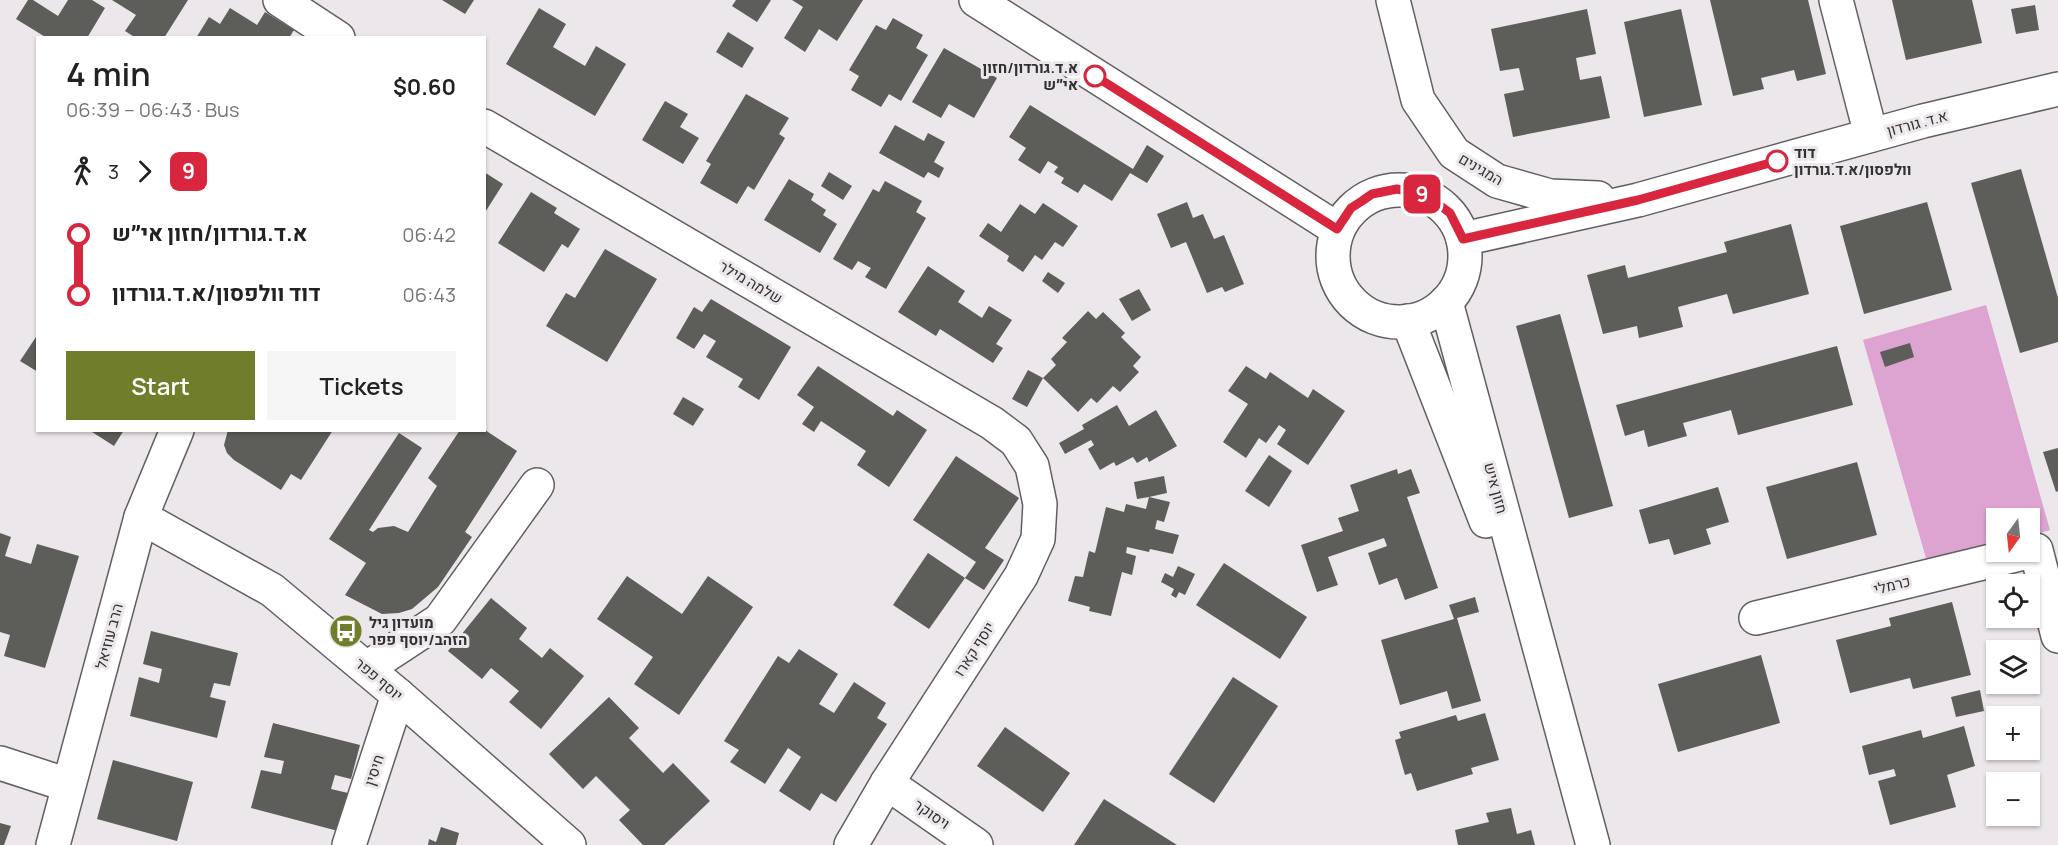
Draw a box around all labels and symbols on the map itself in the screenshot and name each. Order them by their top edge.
place label: א.ד.גורדון/חזון אי״ש [982,57,1078,95]
marker: א.ד.גורדון/חזון אי״ש [1084,65,1106,87]
street label: א.ד. גורדון [1884,105,1950,141]
place label: דוד וולפסון/א.ד.גורדון [1794,142,1912,180]
street label: המגינים [1455,148,1507,190]
marker: דוד וולפסון/א.ד.גורדון [1766,150,1788,172]
line badge: 9 [1402,174,1442,214]
street label: שלמה מילר [715,255,787,309]
street label: חזון איש [1479,460,1513,516]
north arrow [1986,508,2040,562]
street label: כרמלי [1871,570,1913,600]
street label: הרב עוזיאל [90,601,128,671]
place label: מועדון גיל הזהב/יוסף פפר [369,612,467,650]
bus stop icon: מועדון גיל הזהב/יוסף פפר [328,613,364,649]
street label: יוסף קארו [949,618,999,680]
street label: יוסף פפר [351,653,407,705]
street label: חיסין [359,752,389,788]
street label: ויסוקר [910,794,954,834]

